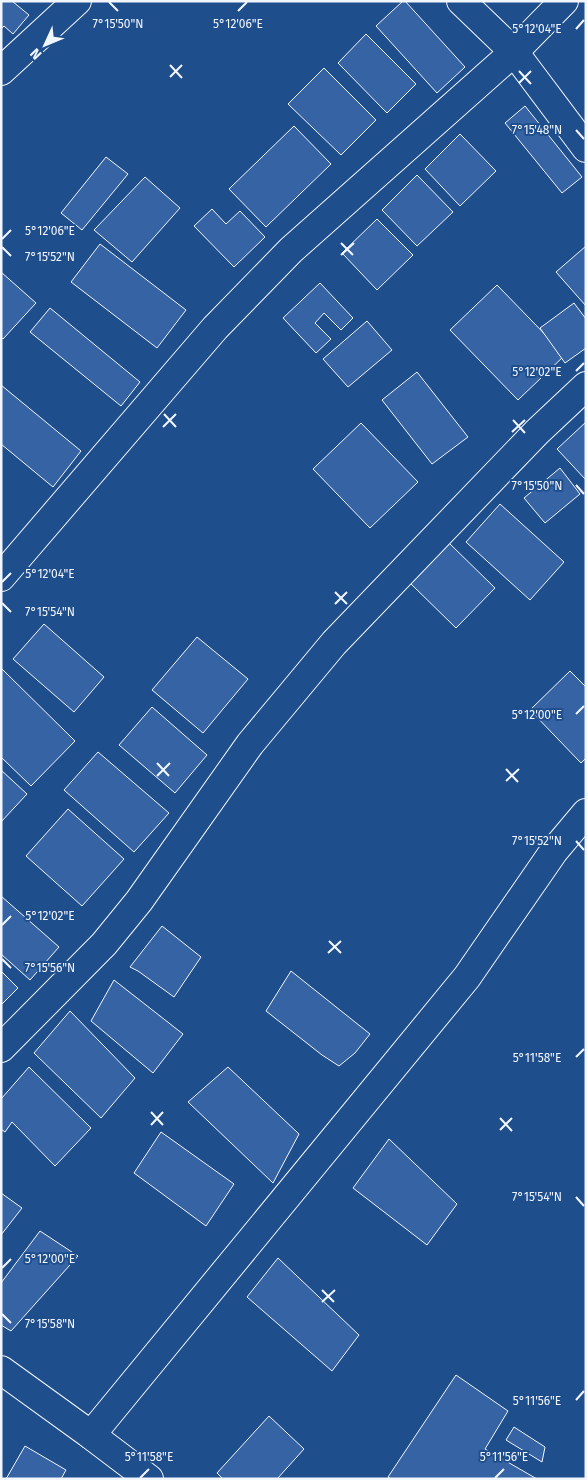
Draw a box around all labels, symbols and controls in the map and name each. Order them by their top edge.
text: 7°15'50"N [93,17,143,31]
text: 5°12'06"E [213,17,263,31]
north arrow [20,20,70,70]
text: 5°12'04"E [512,22,562,36]
text: N [27,44,45,63]
text: 7°15'48"N [512,123,562,137]
text: 5°12'06"E [25,224,75,238]
text: 7°15'52"N [25,250,75,264]
text: 5°12'02"E [512,365,562,379]
text: 7°15'50"N [512,479,562,493]
text: 5°12'04"E [25,567,75,581]
text: 7°15'54"N [25,605,75,619]
text: 5°12'00"E [512,708,562,722]
text: 7°15'52"N [512,834,562,848]
text: 5°12'02"E [25,909,75,923]
text: 7°15'56"N [25,961,75,975]
text: 5°11'58"E [513,1051,561,1065]
text: 7°15'54"N [512,1190,562,1204]
text: 5°12'00"E [25,1252,75,1266]
text: 7°15'58"N [25,1317,75,1331]
text: 5°11'56"E [513,1394,561,1408]
text: 5°11'58"E [125,1450,173,1464]
text: 5°11'56"E [480,1450,528,1464]

